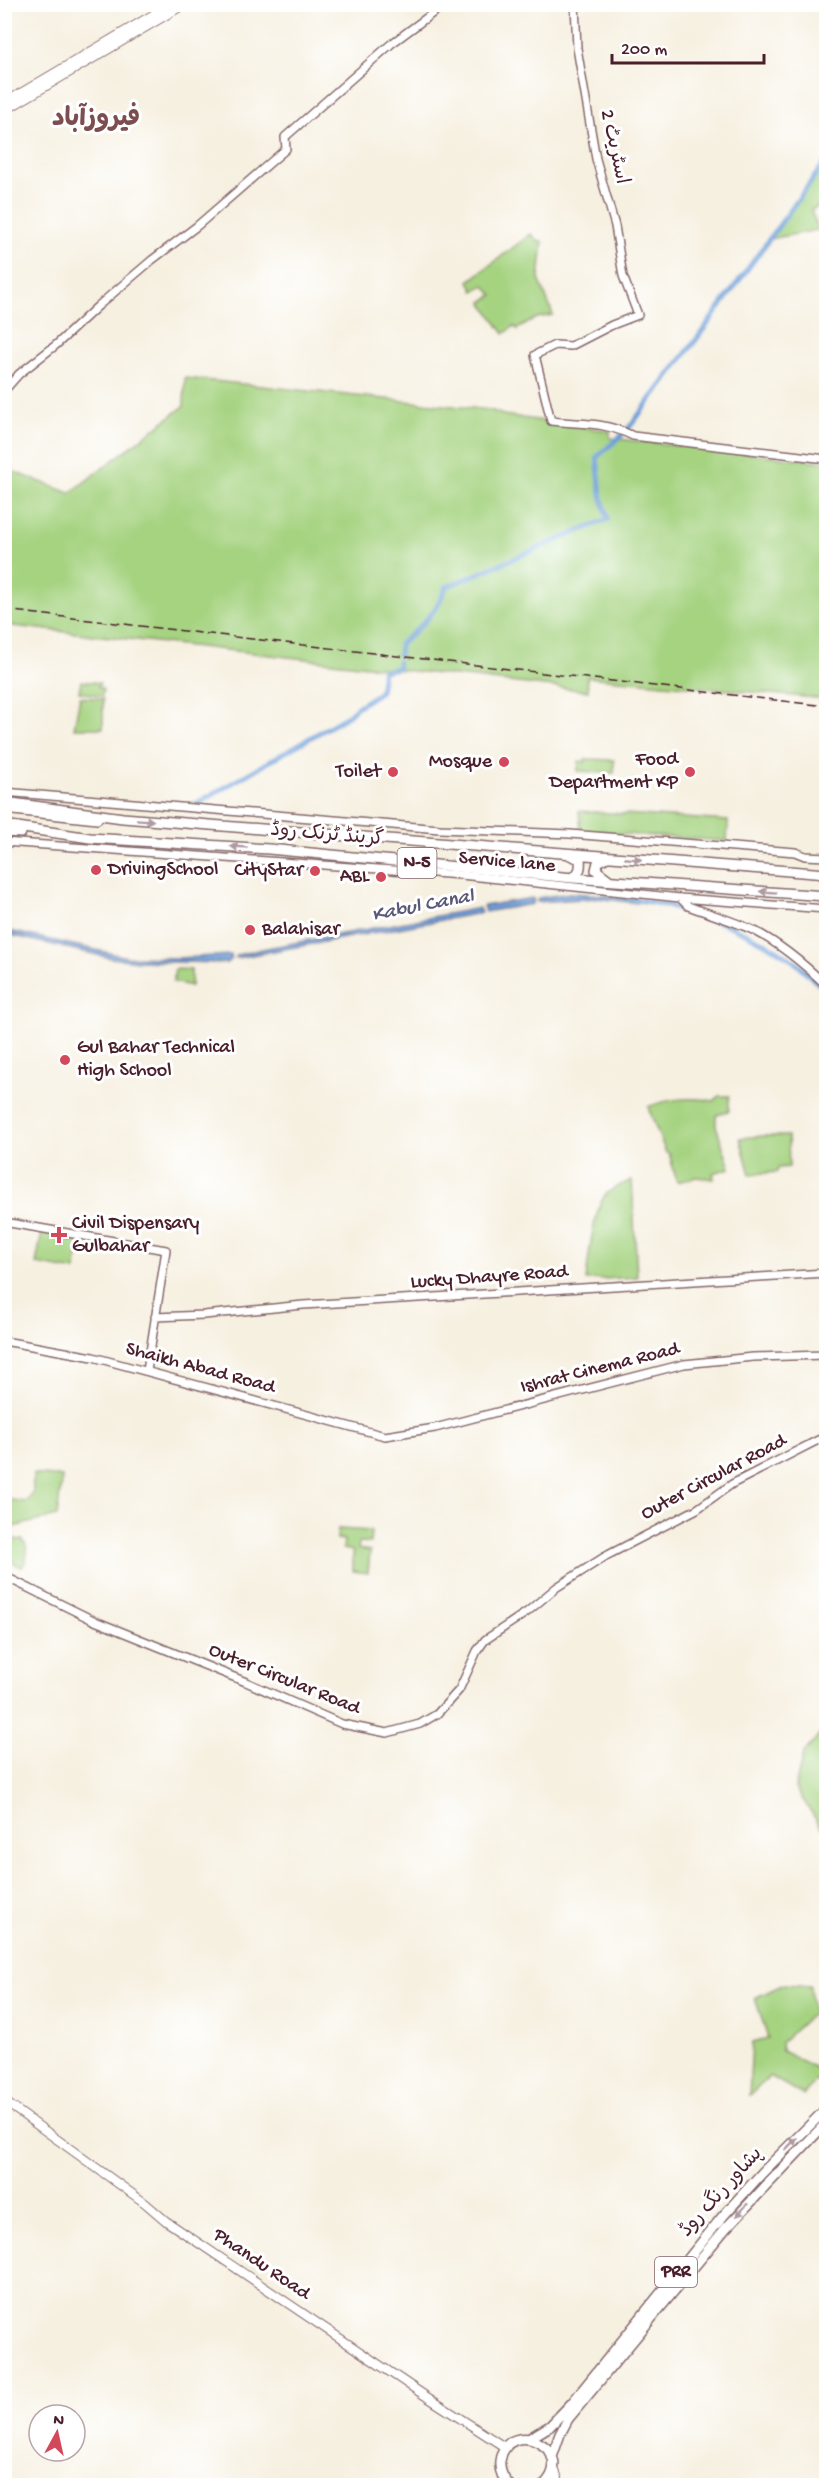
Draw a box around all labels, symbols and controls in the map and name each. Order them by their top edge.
scale bar [612,27,764,65]
text: 200 m [621,40,668,61]
district label: فیروزآباد [52,102,140,136]
street label: اسٹریٹ 2 [594,107,633,186]
place label: Food Department KP [547,749,680,795]
place label: Mosque [429,751,493,774]
marker: Mosque [497,755,511,769]
place label: Toilet [335,761,383,784]
marker: Toilet [386,765,400,779]
marker: Food Department KP [683,765,697,779]
one-way arrow [136,815,155,825]
street label: گرینڈ ٹرنک روڈ [269,817,385,852]
one-way arrow [230,842,249,852]
street label: Service lane [458,847,557,879]
road number: N-5 [398,848,436,878]
one-way arrow [623,854,642,863]
place label: DrivingSchool [106,859,218,882]
place label: CityStar [234,860,305,883]
marker: DrivingSchool [89,863,103,877]
marker: CityStar [308,864,322,878]
place label: ABL [340,866,370,889]
marker: ABL [374,870,388,884]
water label: Kabul Canal [370,885,477,929]
one-way arrow [759,887,778,897]
place label: Balahisar [261,919,341,942]
marker: Balahisar [243,923,257,937]
place label: Gul Bahar Technical High School [77,1037,235,1083]
marker: Gul Bahar Technical High School [58,1053,72,1067]
place label: Civil Dispensary Gulbahar [72,1213,199,1259]
marker: Civil Dispensary Gulbahar [50,1226,68,1244]
street label: Lucky Dhayre Road [410,1261,571,1295]
street label: Shaikh Abad Road [123,1338,279,1401]
street label: Ishrat Cinema Road [518,1338,684,1400]
street label: Outer Circular Road [637,1429,793,1526]
street label: Outer Circular Road [205,1639,365,1722]
one-way arrow [783,2138,797,2152]
street label: پشاور رنگ روڈ [674,2141,768,2243]
one-way arrow [736,2202,749,2217]
street label: Phandu Road [207,2224,316,2307]
road number: PRR [655,2257,697,2287]
north arrow [27,2403,87,2463]
text: N [52,2411,66,2432]

